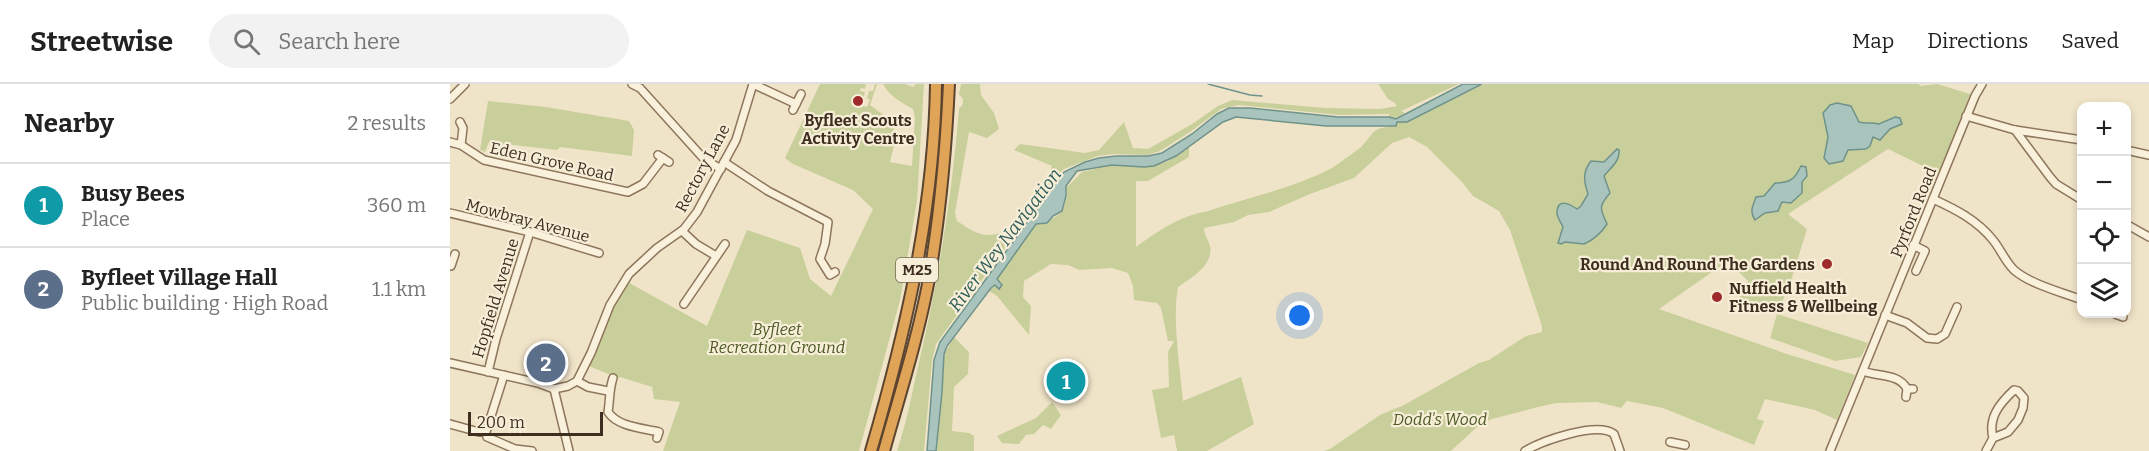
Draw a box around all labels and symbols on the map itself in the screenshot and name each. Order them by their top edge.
marker: Byfleet Scouts Activity Centre [851,94,865,108]
place label: Byfleet Scouts Activity Centre [801,111,915,148]
street label: Rectory Lane [671,121,734,215]
street label: Eden Grove Road [488,138,616,185]
water label: River Wey Navigation [944,164,1066,316]
street label: Pyrford Road [1887,164,1940,260]
street label: Mowbray Avenue [464,195,592,246]
street label: Hopfield Avenue [468,236,523,360]
place label: Round And Round The Gardens [1580,255,1815,274]
marker: Round And Round The Gardens [1820,257,1834,271]
road number: M25 [896,258,938,282]
place label: Nuffield Health Fitness & Wellbeing [1729,279,1877,316]
marker: Nuffield Health Fitness & Wellbeing [1710,290,1724,304]
your location [1285,301,1314,330]
park label: Byfleet Recreation Ground [709,320,845,357]
pin: 2 [526,340,566,386]
pin: 1 [1046,358,1086,404]
scale bar [468,409,603,436]
park label: Dodd's Wood [1393,410,1487,429]

